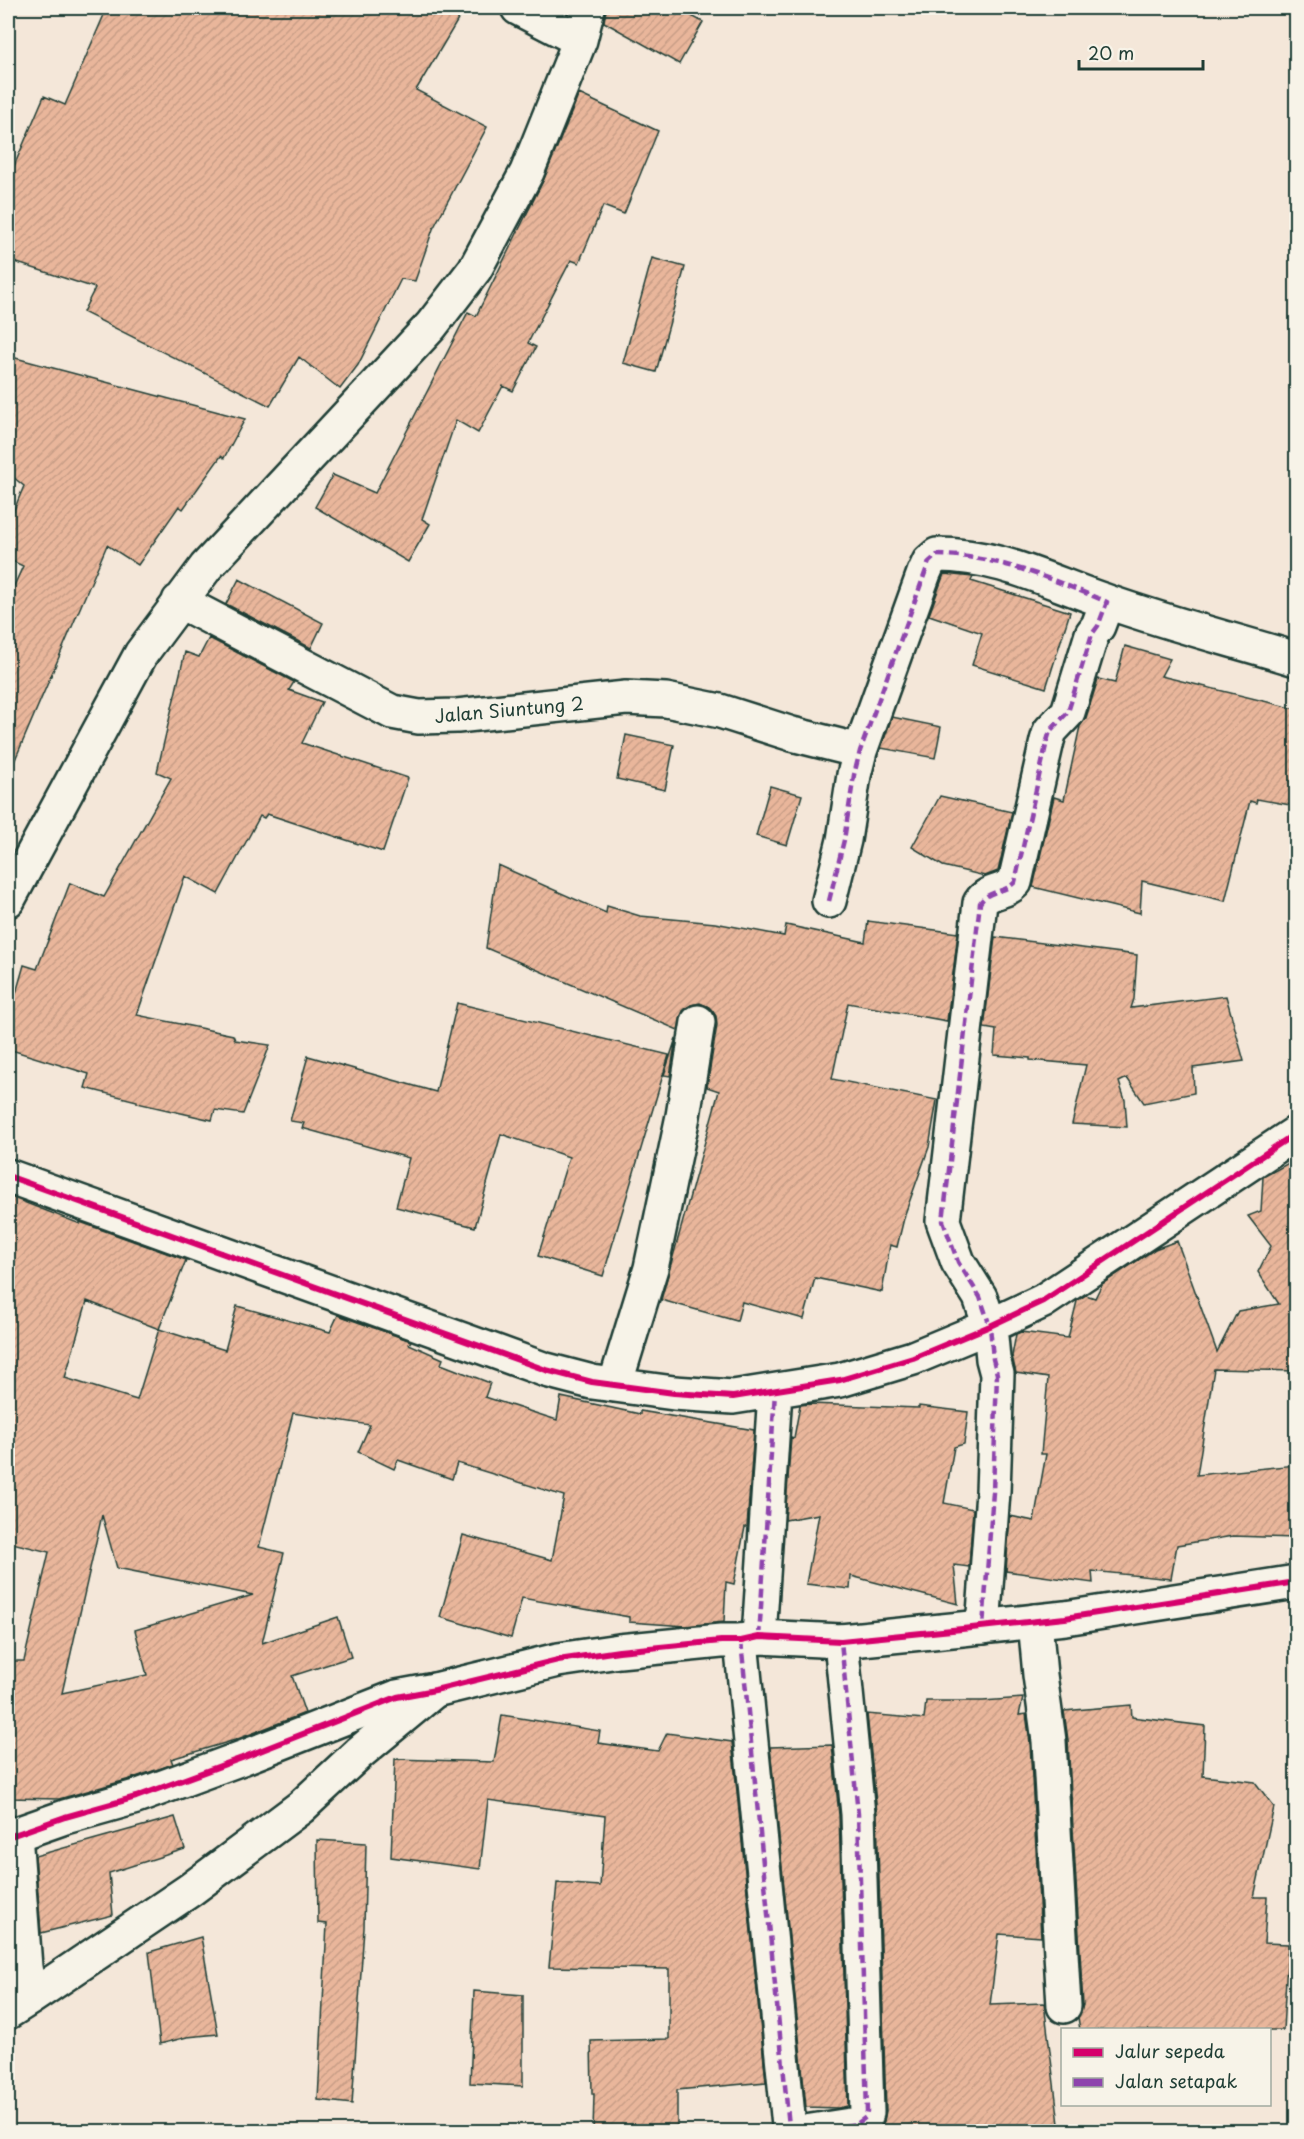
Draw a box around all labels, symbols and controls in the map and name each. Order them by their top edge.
scale bar [1079,33,1204,71]
text: 20 m [1088,39,1134,66]
street label: Jalan Siuntung 2 [433,689,585,729]
legend [1061,2028,1271,2106]
text: Jalur sepeda [1115,2037,1225,2064]
text: Jalan setapak [1115,2067,1237,2094]

